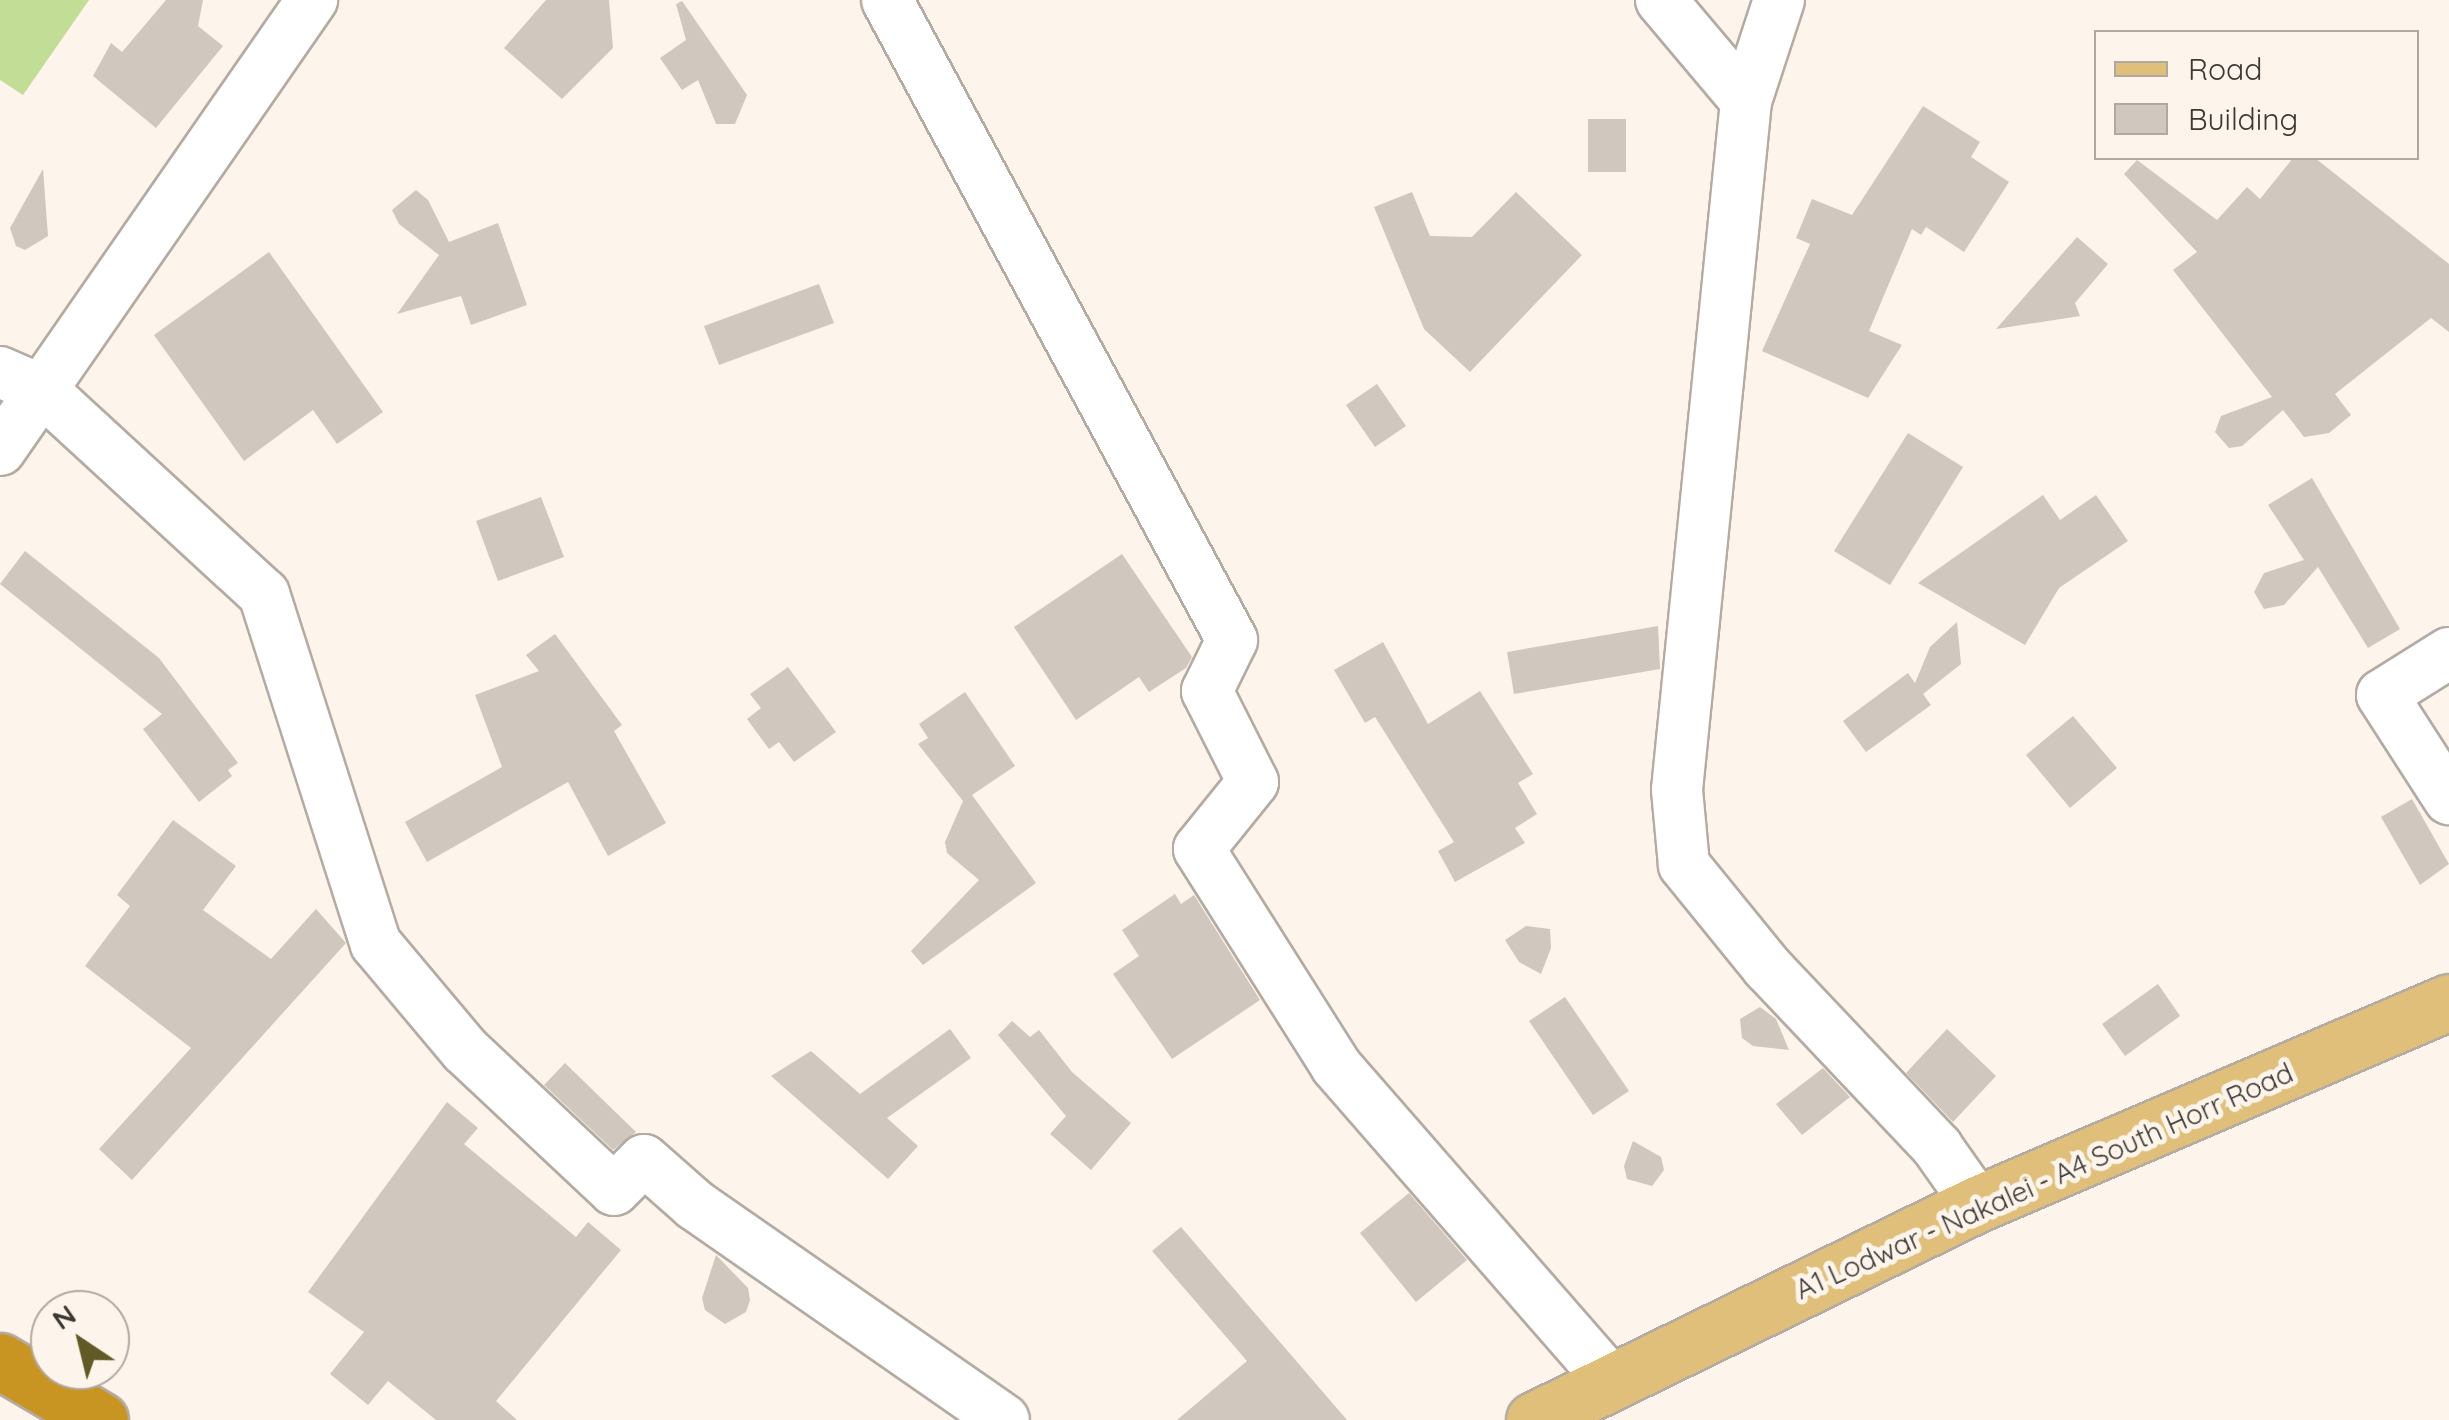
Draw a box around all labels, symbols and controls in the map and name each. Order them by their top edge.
legend [2094,30,2419,160]
text: Road [2188,50,2262,88]
text: Building [2188,100,2298,138]
street label: A1 Lodwar - Nakalei - A4 South Horr Road [1790,1056,2298,1306]
north arrow [30,1290,130,1390]
text: N [45,1296,82,1337]

